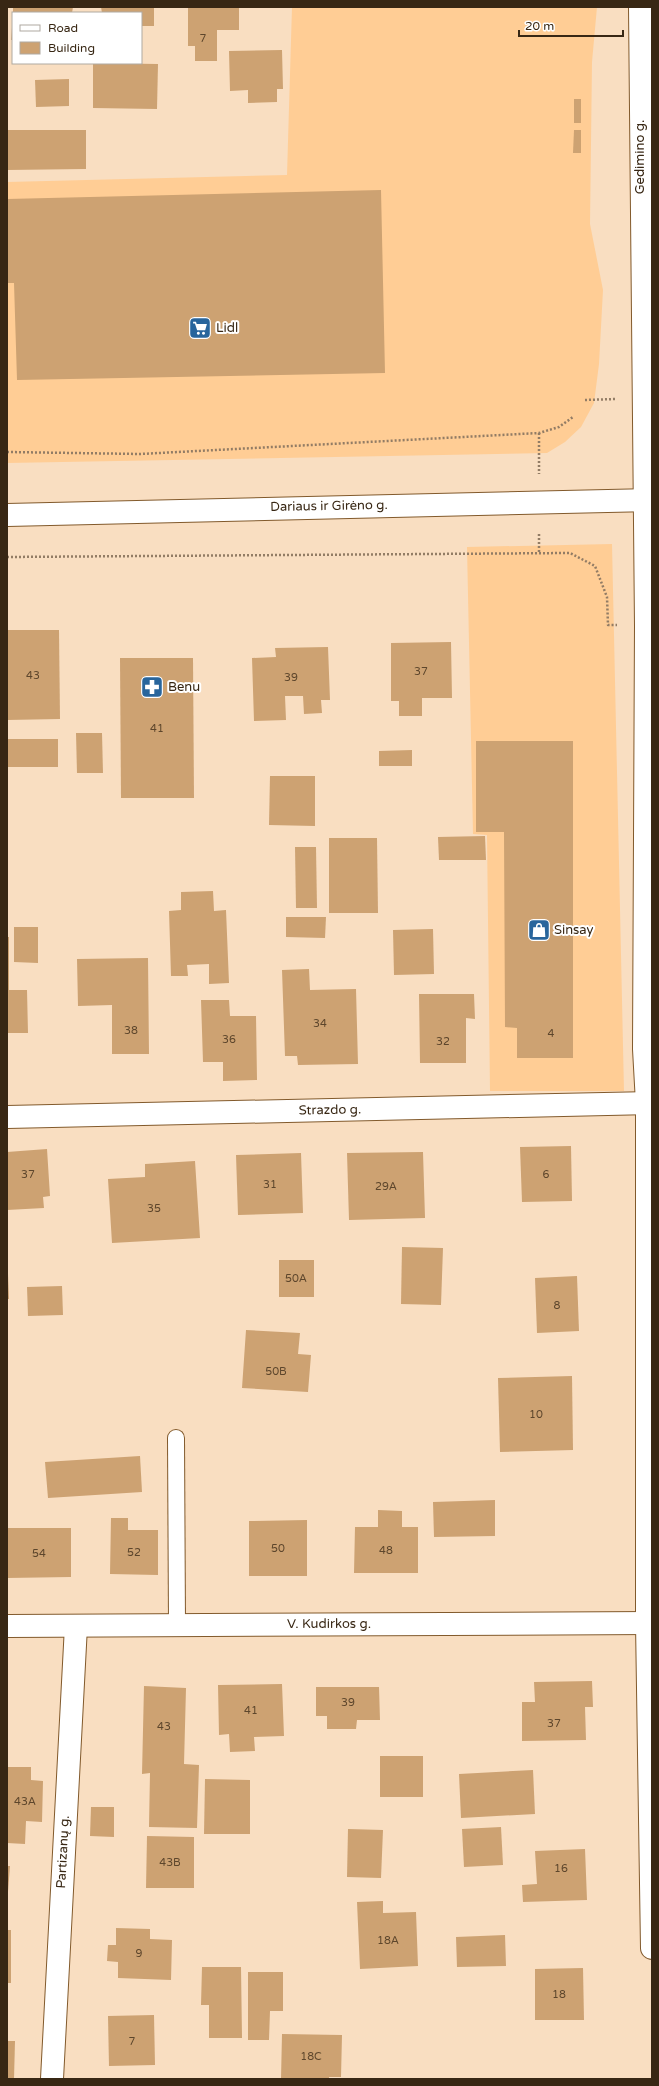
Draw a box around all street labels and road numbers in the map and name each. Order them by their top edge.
street label: Gedimino g. [632,120,648,194]
street label: Dariaus ir Girėno g. [270,497,388,515]
street label: Strazdo g. [299,1101,361,1119]
street label: V. Kudirkos g. [287,1616,371,1632]
street label: Partizanų g. [53,1815,73,1889]

